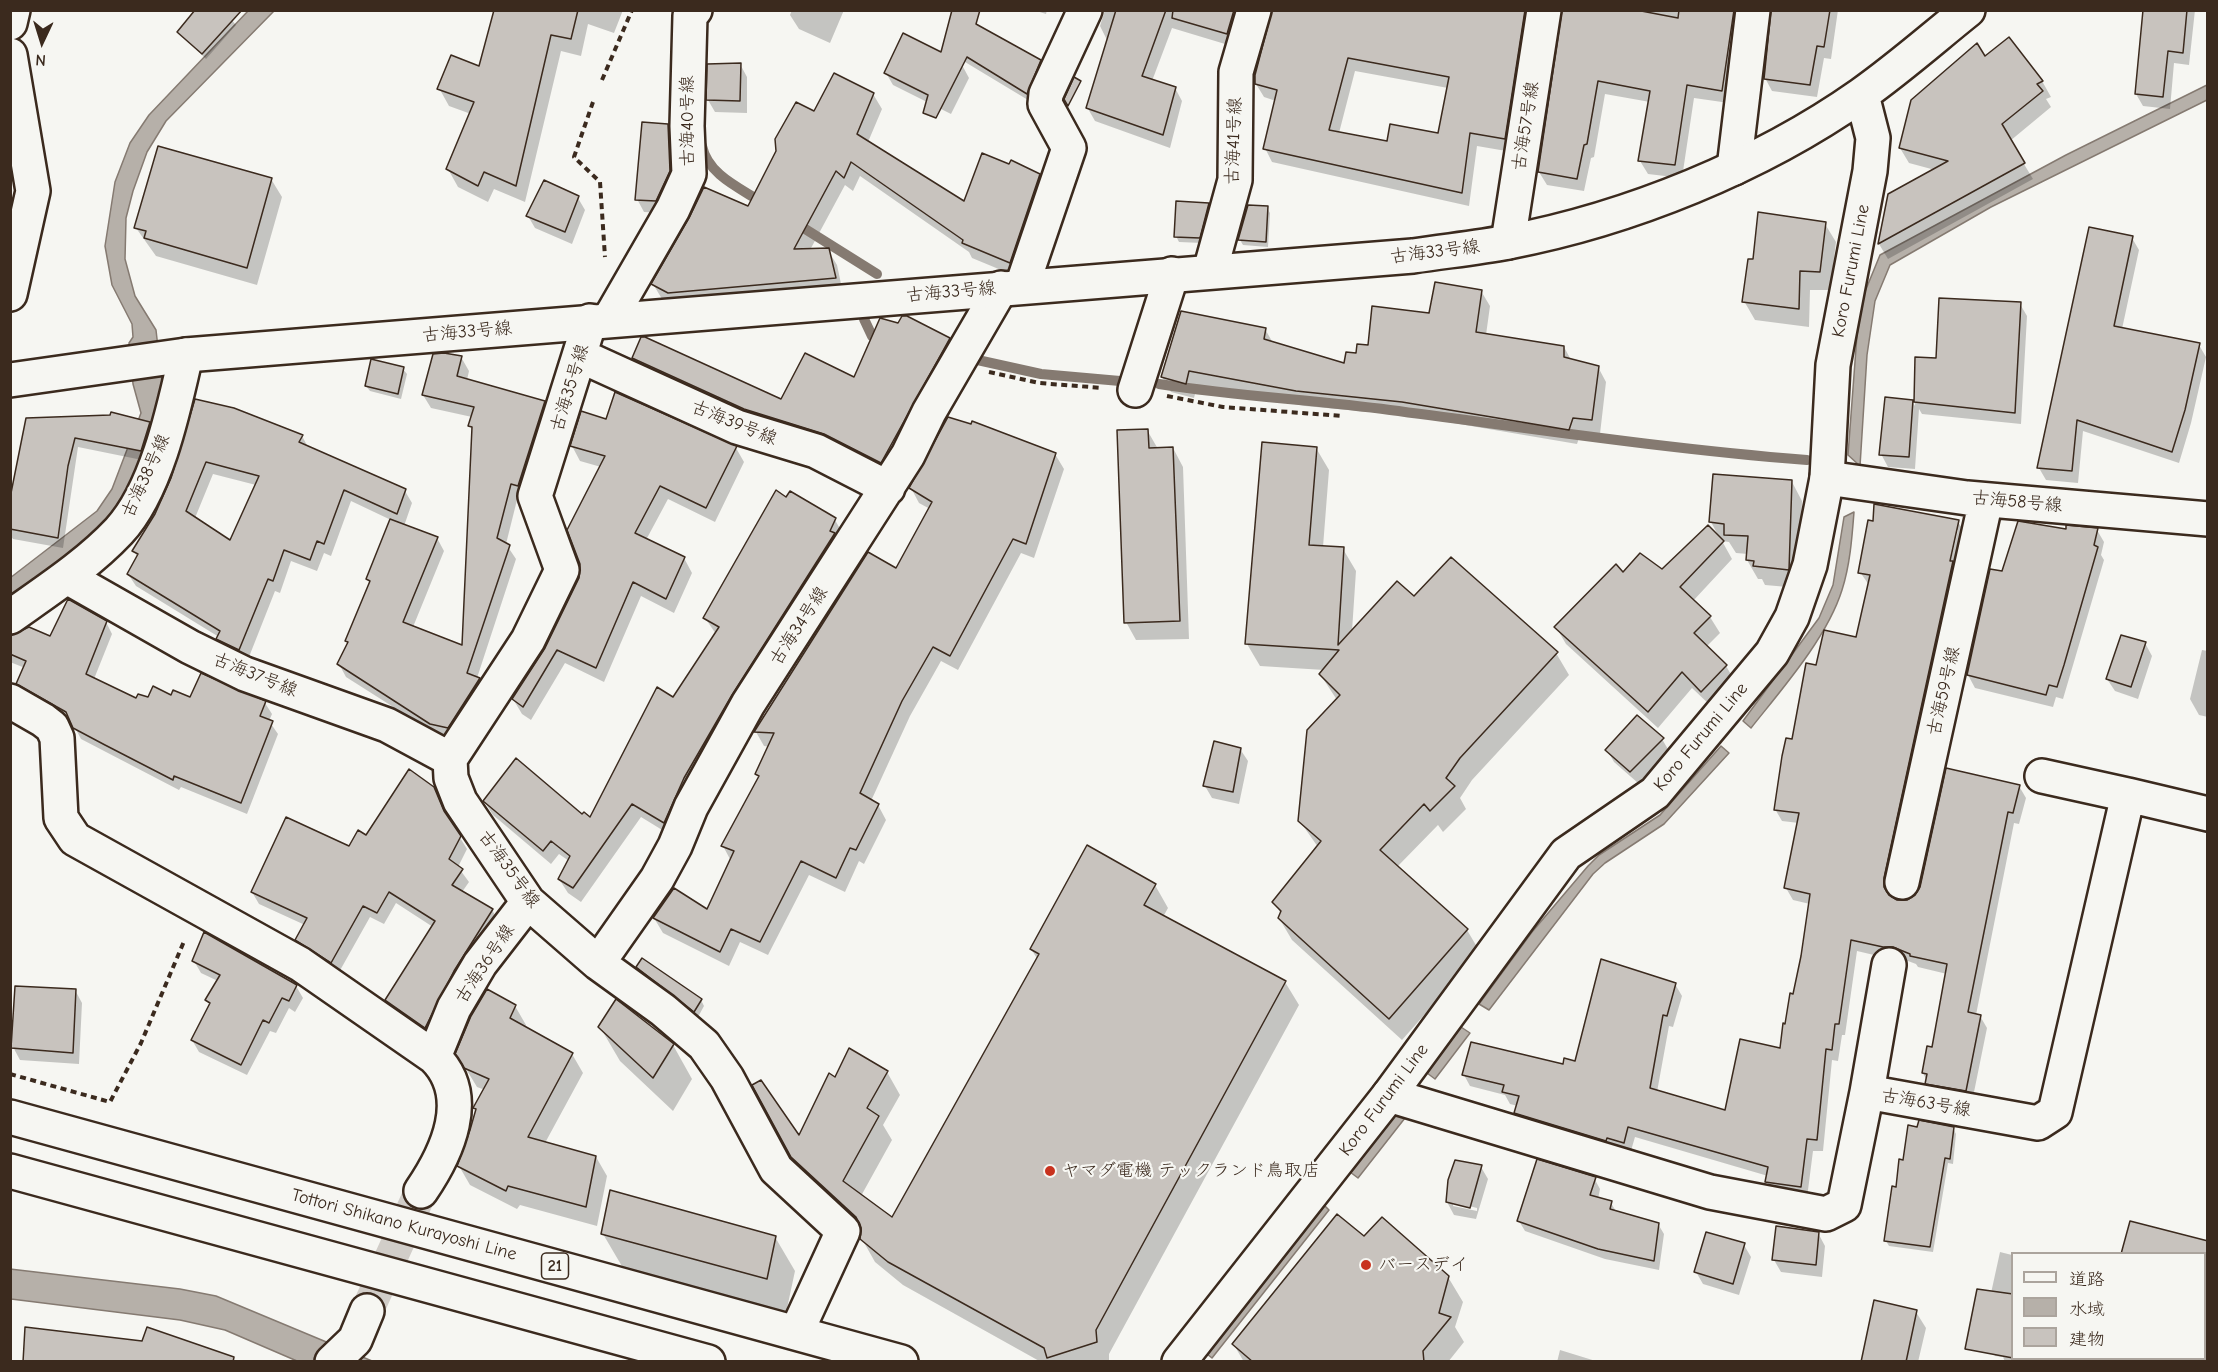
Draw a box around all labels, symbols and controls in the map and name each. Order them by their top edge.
north arrow [12,12,72,72]
text: N [35,51,47,69]
street label: 古海40号線 [677,75,699,167]
street label: 古海57号線 [1508,80,1544,172]
street label: 古海41号線 [1222,97,1246,185]
street label: Koro Furumi Line [1828,203,1874,339]
street label: 古海33号線 [1389,236,1481,268]
street label: 古海33号線 [905,277,997,307]
street label: 古海33号線 [421,317,513,347]
street label: 古海35号線 [546,341,594,435]
street label: 古海39号線 [688,396,780,450]
street label: 古海38号線 [117,430,175,522]
street label: 古海58号線 [1971,487,2063,517]
street label: 古海34号線 [765,582,833,670]
street label: 古海59号線 [1923,644,1965,738]
street label: 古海37号線 [209,648,301,702]
street label: Koro Furumi Line [1649,678,1753,796]
street label: 古海35号線 [474,826,544,912]
street label: 古海36号線 [451,920,519,1008]
street label: Koro Furumi Line [1335,1040,1433,1160]
street label: 古海63号線 [1879,1084,1973,1122]
place label: ヤマダ電機 テックランド鳥取店 [1062,1160,1320,1182]
marker: ヤマダ電機 テックランド鳥取店 [1043,1164,1057,1178]
street label: Tottori Shikano Kurayoshi Line [289,1185,519,1265]
legend [2011,1252,2206,1360]
road number: 21 [542,1253,568,1279]
place label: バースデイ [1378,1254,1468,1276]
marker: バースデイ [1359,1258,1373,1272]
text: 道路 [2069,1269,2105,1290]
text: 水域 [2069,1299,2105,1320]
text: 建物 [2069,1329,2105,1350]

